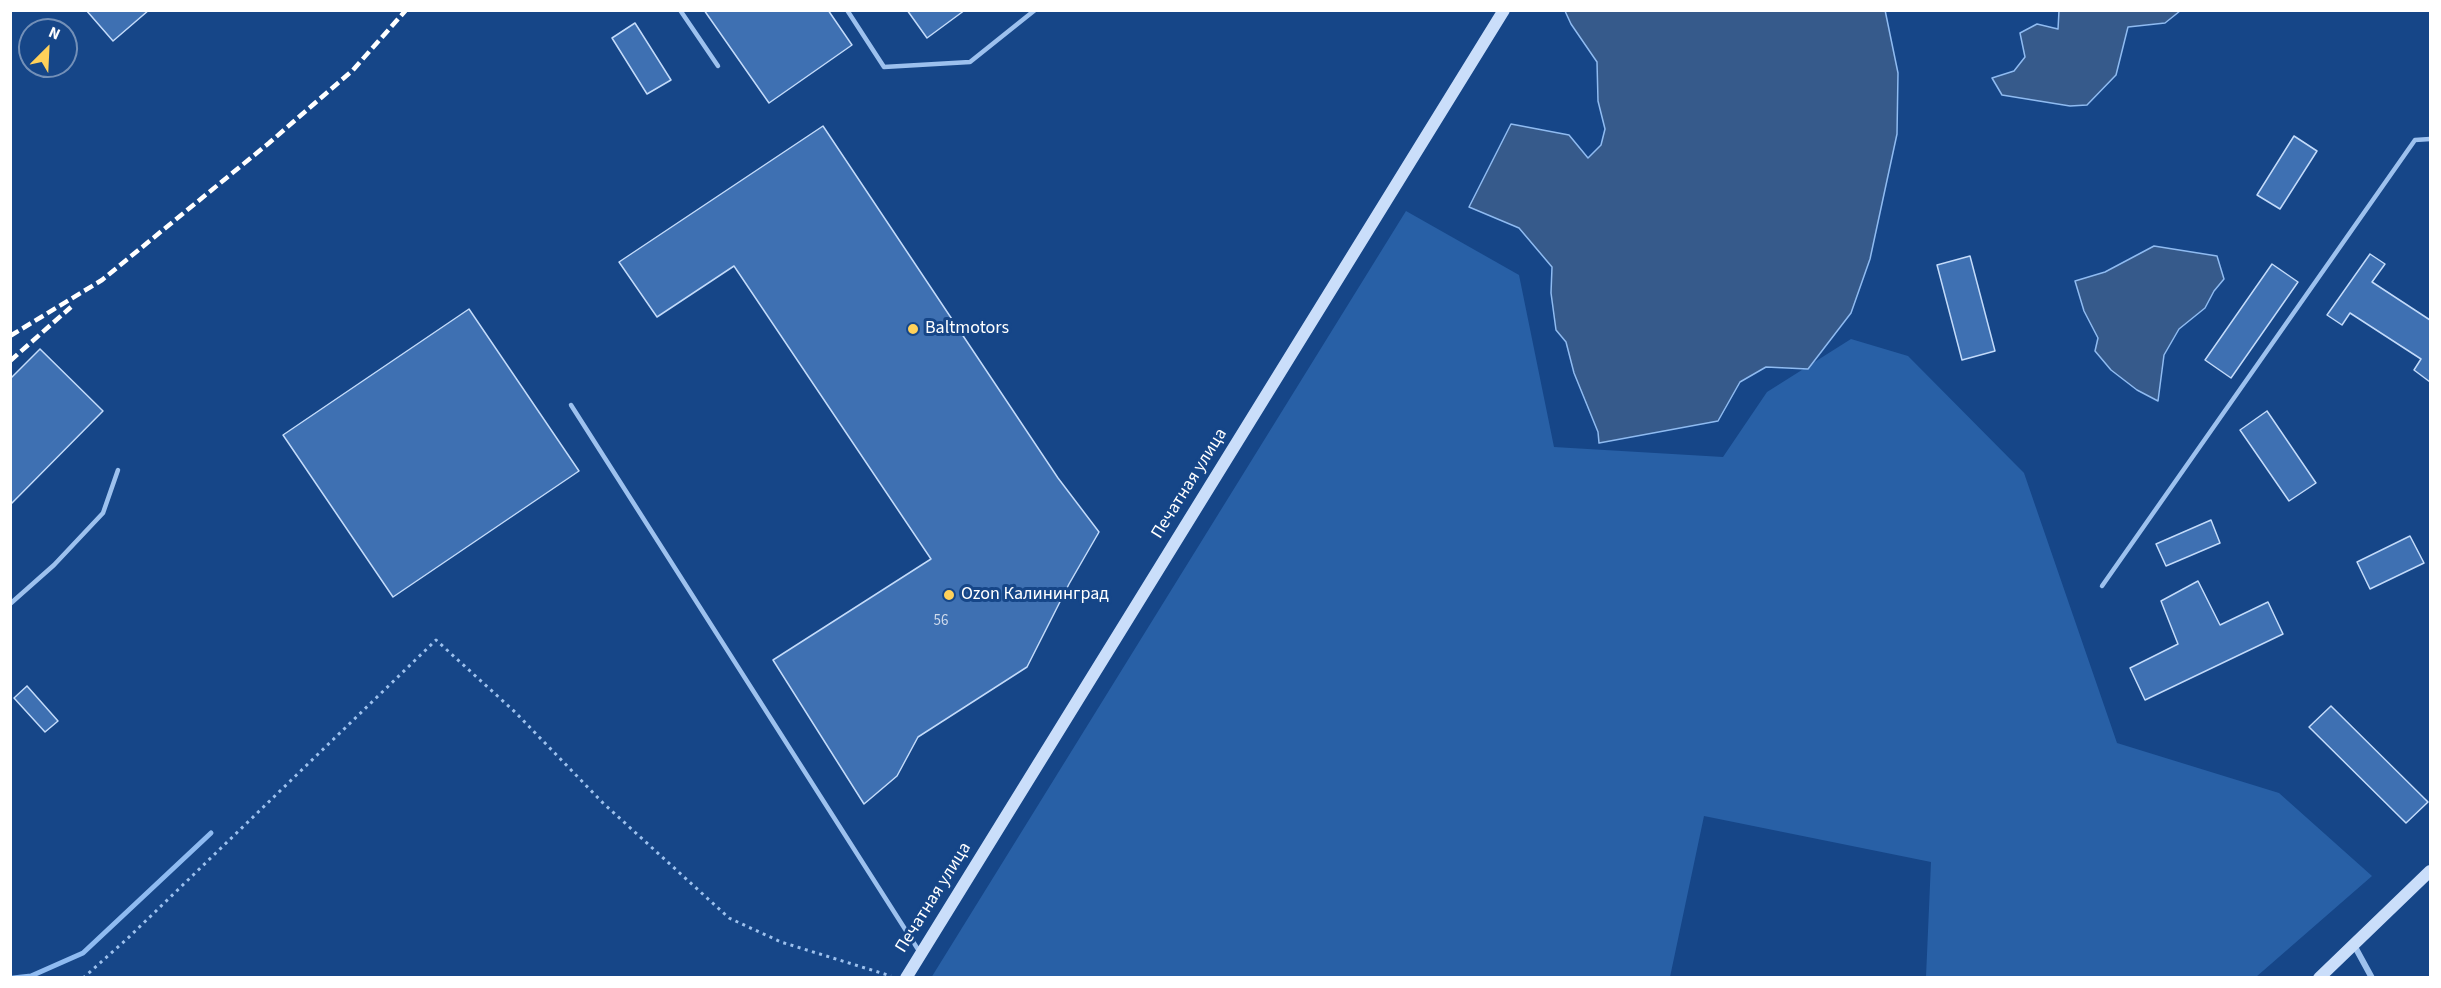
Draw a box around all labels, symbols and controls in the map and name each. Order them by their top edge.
north arrow [18,18,78,78]
text: N [45,21,64,46]
place label: Baltmotors [925,318,1009,340]
marker: Baltmotors [906,322,920,336]
street label: Печатная улица [1147,425,1233,543]
place label: Ozon Калининград [961,584,1109,606]
marker: Ozon Калининград [942,588,956,602]
house number: 56 [934,613,948,631]
street label: Печатная улица [891,839,977,957]

